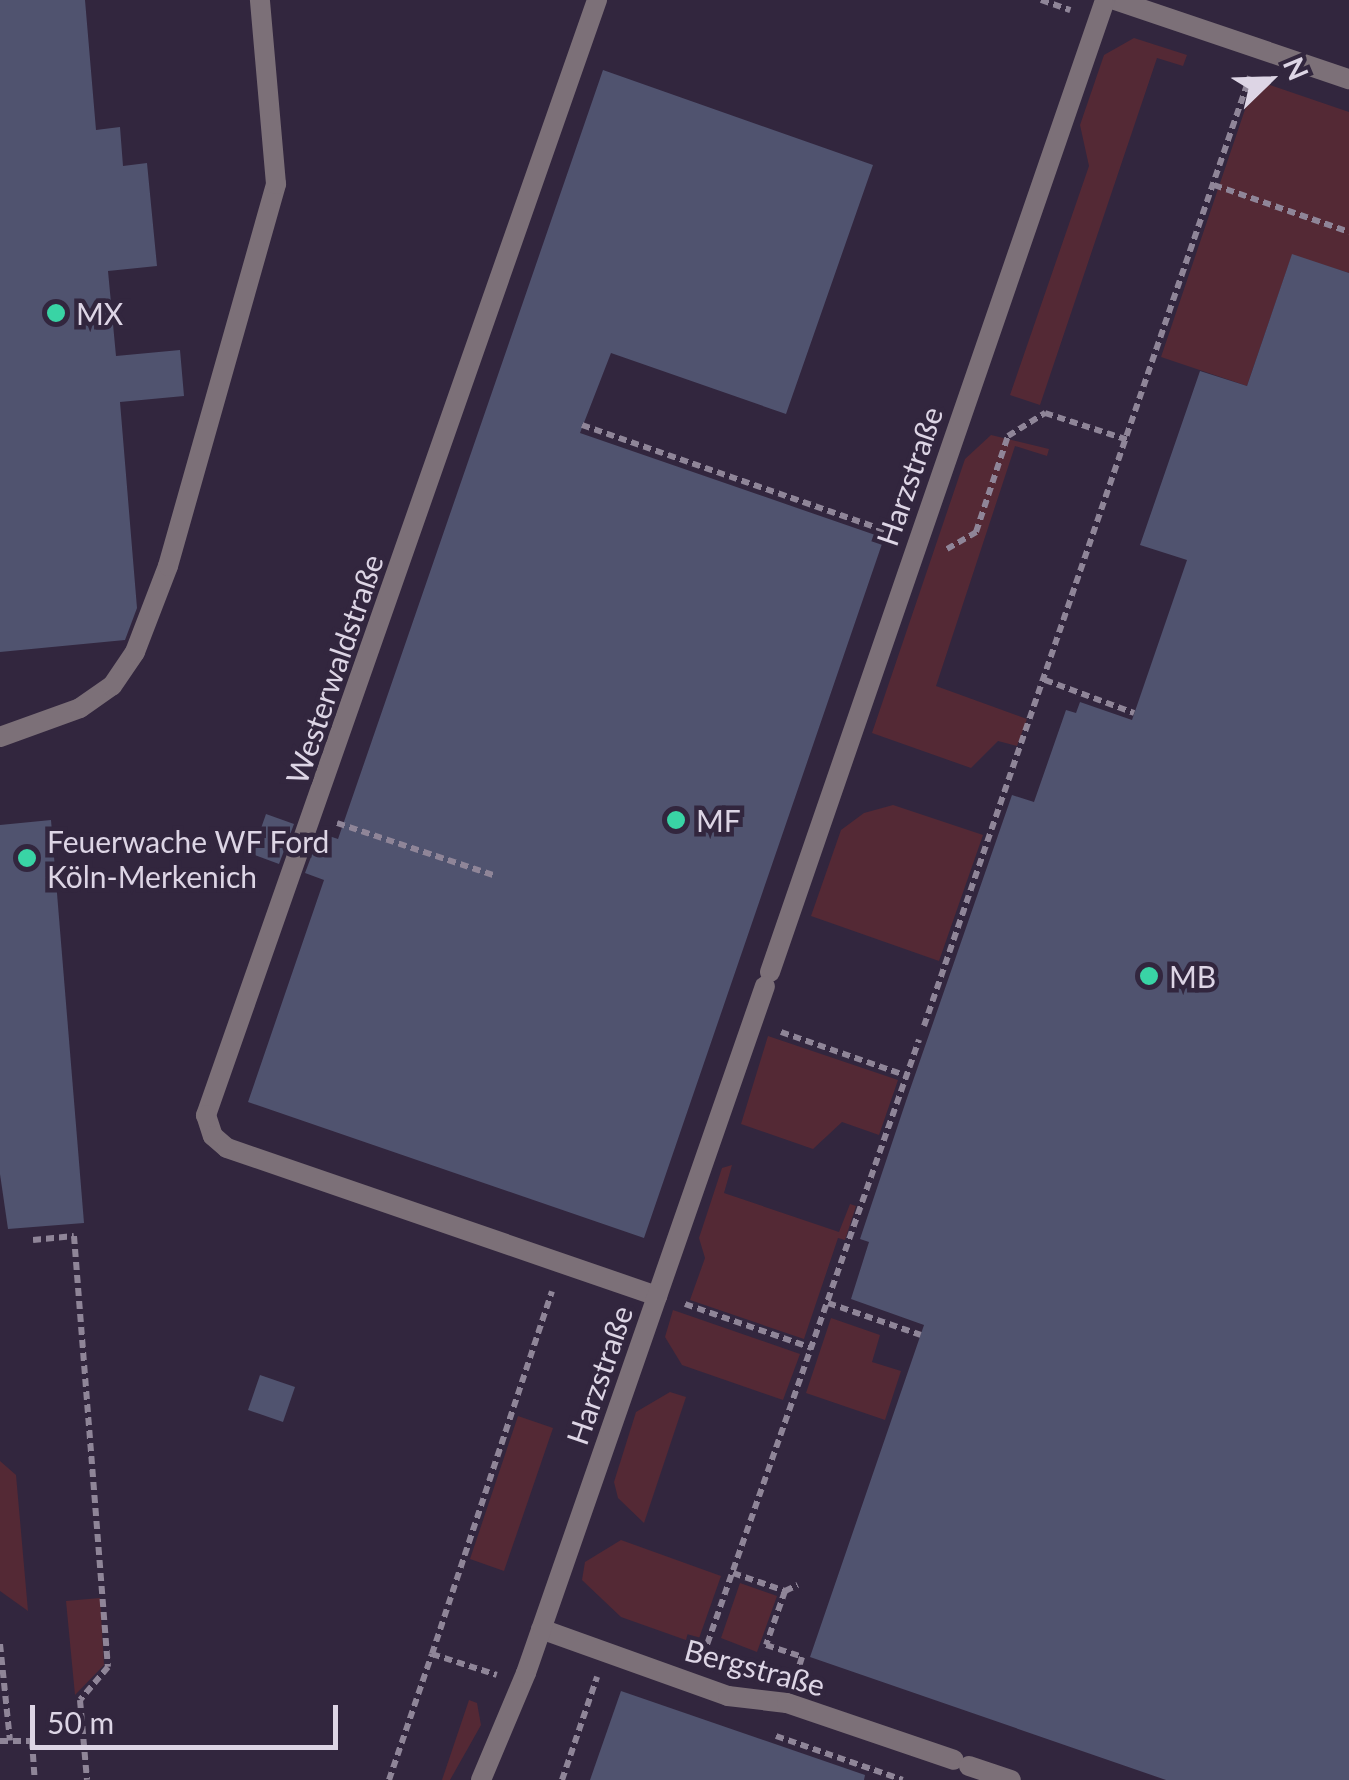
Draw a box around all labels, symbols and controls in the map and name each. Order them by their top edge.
north arrow [1219,30,1319,130]
text: N [1277,52,1316,85]
place label: MX [76,295,123,331]
marker: MX [45,302,67,324]
street label: Harzstraße [868,402,950,550]
street label: Westerwaldstraße [278,549,390,789]
place label: MF [696,802,741,838]
marker: MF [665,809,687,831]
place label: Feuerwache WF Ford Köln-Merkenich [47,823,330,894]
marker: Feuerwache WF Ford Köln-Merkenich [16,847,38,869]
place label: MB [1169,958,1216,994]
marker: MB [1138,965,1160,987]
street label: Harzstraße [558,1301,640,1449]
street label: Bergstraße [681,1631,829,1703]
scale bar [35,1685,342,1747]
text: 50 m [47,1704,114,1740]

